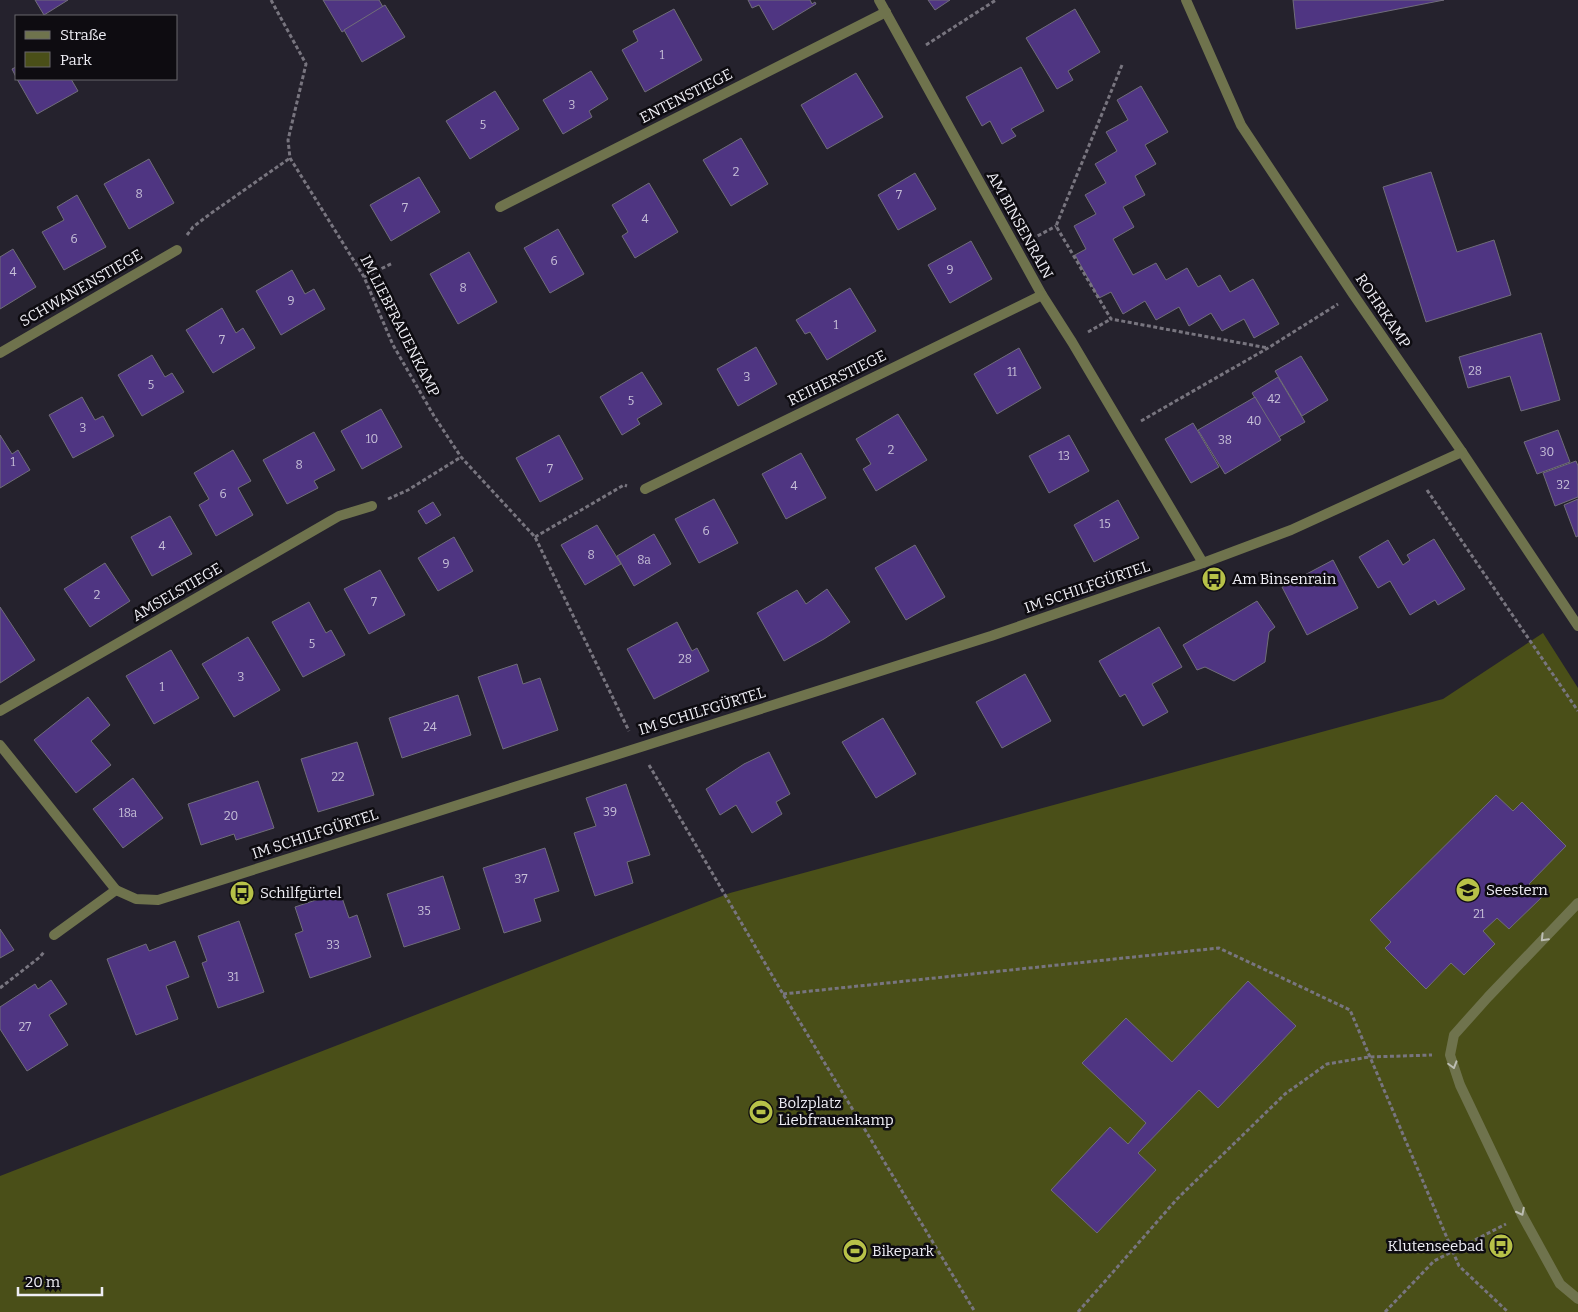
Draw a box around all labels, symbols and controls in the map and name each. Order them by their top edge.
legend [15,15,178,80]
text: Straße [60,26,106,44]
house number: 1 [660,48,665,62]
text: Park [60,51,92,69]
street label: ENTENSTIEGE [637,65,735,127]
house number: 3 [569,98,576,112]
house number: 5 [480,118,486,132]
house number: 2 [733,165,739,179]
street label: AM BINSENRAIN [983,168,1057,282]
house number: 8 [135,187,143,201]
house number: 7 [896,188,902,202]
house number: 7 [402,201,408,215]
house number: 4 [641,212,649,226]
house number: 6 [70,232,78,246]
street label: SCHWANENSTIEGE [16,245,146,331]
street label: IM LIEBFRAUENKAMP [356,252,444,400]
house number: 6 [550,254,558,268]
house number: 9 [946,263,954,277]
house number: 4 [9,265,17,279]
street label: ROHRKAMP [1352,271,1414,352]
house number: 8 [459,281,467,295]
house number: 9 [287,294,295,308]
house number: 1 [834,318,839,332]
house number: 7 [219,333,225,347]
street label: REIHERSTIEGE [785,346,889,410]
house number: 28 [1468,364,1482,378]
house number: 11 [1007,365,1017,379]
house number: 3 [744,370,751,384]
house number: 5 [148,378,154,392]
house number: 42 [1267,392,1281,406]
house number: 5 [628,394,634,408]
house number: 40 [1247,414,1261,428]
house number: 3 [80,421,87,435]
house number: 10 [366,432,378,446]
house number: 38 [1218,433,1232,447]
house number: 2 [888,443,894,457]
house number: 30 [1540,445,1554,459]
house number: 13 [1058,449,1070,463]
house number: 1 [11,455,16,469]
house number: 8 [295,458,303,472]
house number: 7 [547,462,553,476]
house number: 32 [1556,478,1570,492]
house number: 4 [790,479,798,493]
house number: 6 [219,487,227,501]
house number: 15 [1099,517,1111,531]
house number: 6 [702,524,710,538]
house number: 4 [158,539,166,553]
house number: 8 [587,548,595,562]
house number: 8a [637,553,651,567]
house number: 9 [442,557,450,571]
street label: IM SCHILFGÜRTEL [1022,557,1152,617]
street label: AMSELSTIEGE [129,559,225,625]
bus stop icon: Am Binsenrain [1201,566,1227,592]
place label: Am Binsenrain [1232,570,1337,588]
house number: 2 [94,588,100,602]
house number: 7 [371,595,377,609]
house number: 5 [309,637,315,651]
house number: 28 [678,652,692,666]
house number: 3 [238,670,245,684]
house number: 1 [160,680,165,694]
street label: IM SCHILFGÜRTEL [636,683,768,739]
house number: 24 [423,720,437,734]
house number: 22 [331,770,345,784]
street label: IM SCHILFGÜRTEL [250,805,380,863]
house number: 39 [603,805,617,819]
house number: 18a [119,806,138,820]
house number: 20 [224,809,238,823]
house number: 37 [515,872,527,886]
school or university icon: Seestern [1455,877,1481,903]
bus stop icon: Schilfgürtel [229,880,255,906]
place label: Seestern [1486,881,1548,899]
place label: Schilfgürtel [260,884,342,902]
house number: 35 [417,904,431,918]
house number: 21 [1473,907,1485,921]
one-way arrow [1541,933,1550,942]
house number: 33 [326,938,340,952]
house number: 31 [227,970,239,984]
house number: 27 [19,1020,31,1034]
one-way arrow [1447,1060,1457,1068]
place label: Bolzplatz Liebfrauenkamp [778,1094,894,1129]
sports icon: Bolzplatz Liebfrauenkamp [748,1099,774,1125]
one-way arrow [1514,1207,1525,1216]
bus stop icon: Klutenseebad [1488,1233,1514,1259]
place label: Klutenseebad [1387,1237,1484,1255]
sports icon: Bikepark [842,1238,868,1264]
place label: Bikepark [872,1242,935,1260]
scale bar [18,1264,101,1296]
text: 20 m [25,1273,61,1291]

